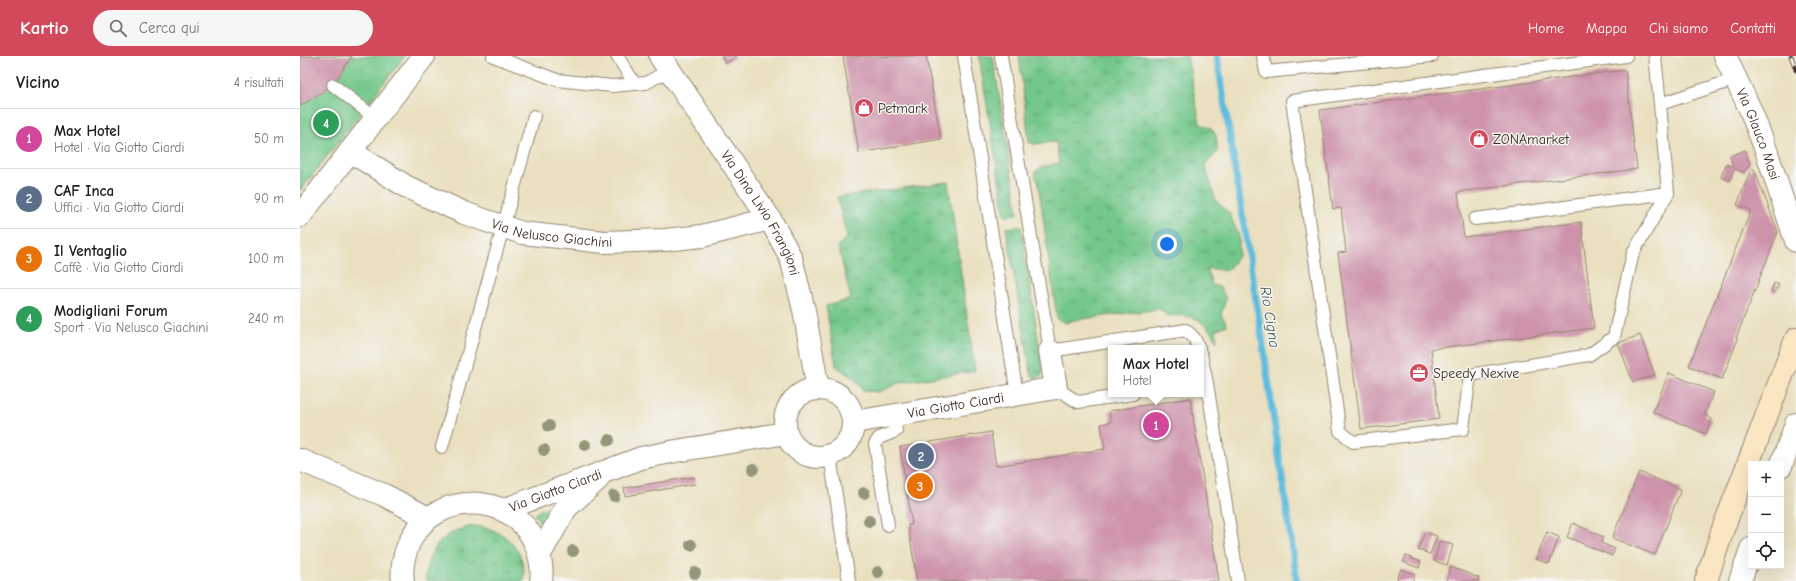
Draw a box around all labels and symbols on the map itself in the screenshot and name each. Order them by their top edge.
street label: Via Glauco Masi [1733,85,1784,182]
shop icon: Petmark [853,97,875,119]
place label: Petmark [878,100,928,117]
pin: 4 [313,108,339,138]
shop icon: ZONAmarket [1468,128,1490,150]
place label: ZONAmarket [1493,131,1570,148]
street label: Via Dino Livio Frangioni [718,147,804,277]
street label: Via Nelusco Giachini [489,215,613,251]
your location [1157,234,1177,254]
water label: Rio Cigna [1256,285,1284,349]
office icon: Speedy Nexive [1408,362,1430,384]
place label: Speedy Nexive [1433,365,1519,382]
street label: Via Giotto Ciardi [906,388,1005,421]
pin: 1 [1143,410,1169,440]
pin: 2 [908,441,934,471]
street label: Via Giotto Ciardi [507,465,604,515]
pin: 3 [907,471,933,501]

